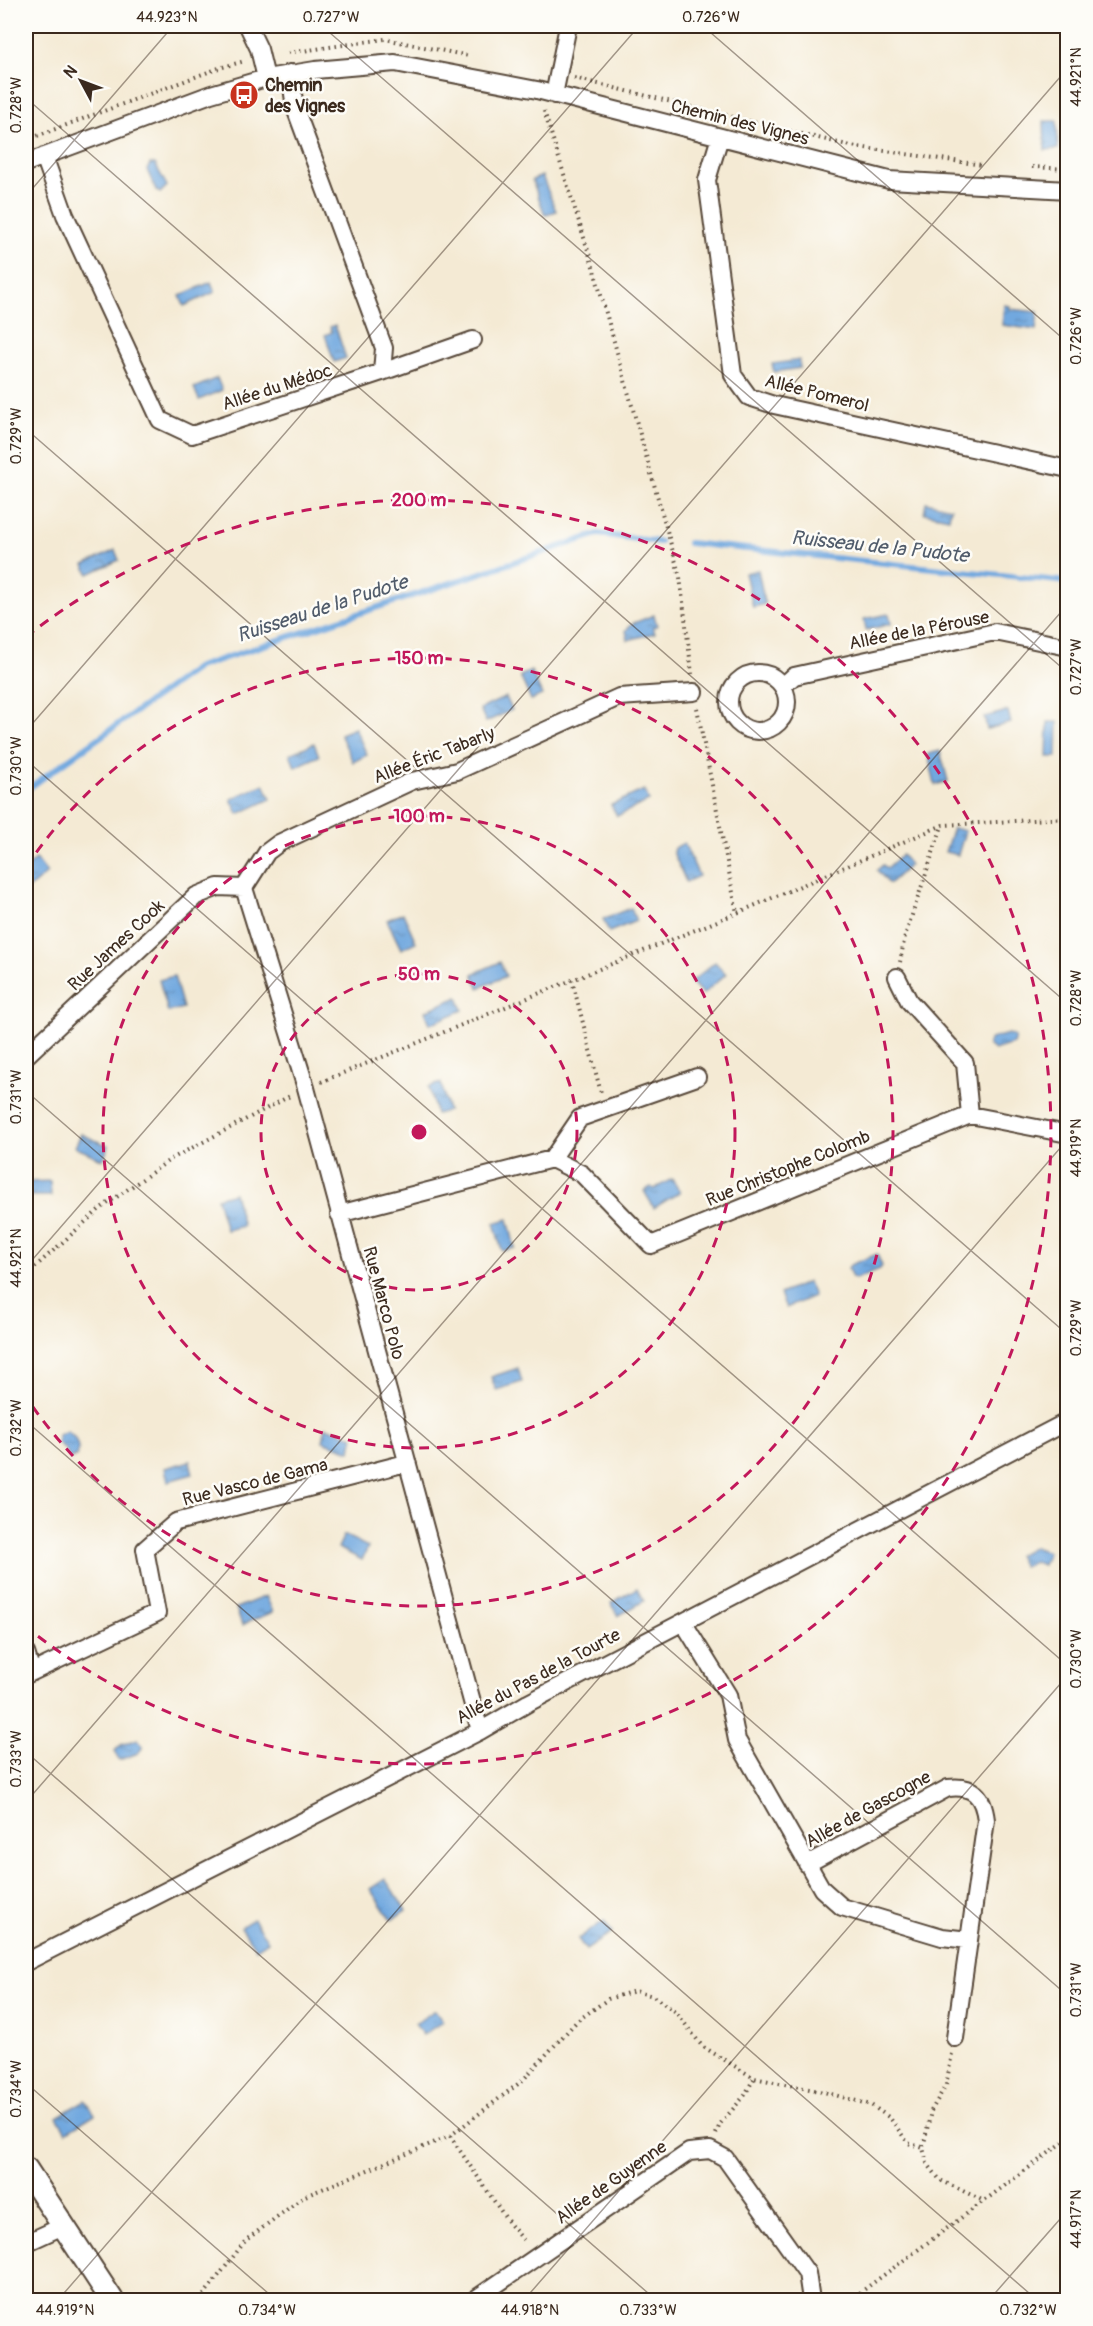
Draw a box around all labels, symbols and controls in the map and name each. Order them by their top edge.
text: 44.923°N [136,8,198,27]
text: 0.727°W [302,8,360,27]
text: 0.726°W [682,8,740,27]
text: 44.921°N [1067,47,1086,107]
north arrow [51,51,111,111]
text: N [59,61,82,82]
place label: Chemin des Vignes [265,74,346,118]
text: 0.728°W [7,76,26,133]
bus stop icon: Chemin des Vignes [228,79,260,111]
street label: Chemin des Vignes [669,94,811,151]
text: 0.726°W [1067,307,1086,365]
street label: Allée du Médoc [219,359,335,416]
street label: Allée Pomerol [762,369,871,418]
text: 0.729°W [7,407,26,464]
text: 200 m [392,489,446,512]
water label: Ruisseau de la Pudote [790,525,972,568]
water label: Ruisseau de la Pudote [234,568,413,648]
street label: Allée de la Pérouse [847,606,991,655]
text: 0.727°W [1067,638,1086,696]
text: 150 m [395,647,444,670]
street label: Allée Éric Tabarly [370,722,498,789]
text: 0.730°W [7,736,26,796]
text: 100 m [393,805,445,828]
street label: Rue James Cook [63,894,170,996]
text: 50 m [398,963,440,986]
text: 0.728°W [1067,969,1086,1026]
text: 0.731°W [7,1069,26,1125]
text: 44.919°N [1067,1119,1086,1177]
centre of rings [409,1122,429,1142]
street label: Rue Christophe Colomb [703,1125,874,1212]
text: 44.921°N [7,1228,26,1288]
street label: Rue Marco Polo [357,1244,410,1363]
text: 0.729°W [1067,1299,1086,1356]
text: 0.732°W [7,1399,26,1457]
street label: Rue Vasco de Gama [180,1453,330,1512]
street label: Allée du Pas de la Tourte [452,1623,624,1729]
text: 0.730°W [1067,1629,1086,1689]
text: 0.733°W [7,1730,26,1788]
street label: Allée de Gascogne [802,1765,935,1853]
text: 0.731°W [1067,1962,1086,2018]
text: 0.734°W [7,2060,26,2118]
street label: Allée de Guyenne [551,2135,671,2229]
text: 44.917°N [1067,2190,1086,2248]
text: 44.919°N [36,2301,94,2320]
text: 0.734°W [238,2301,296,2320]
text: 44.918°N [501,2301,559,2320]
text: 0.733°W [619,2301,677,2320]
text: 0.732°W [999,2301,1057,2320]

